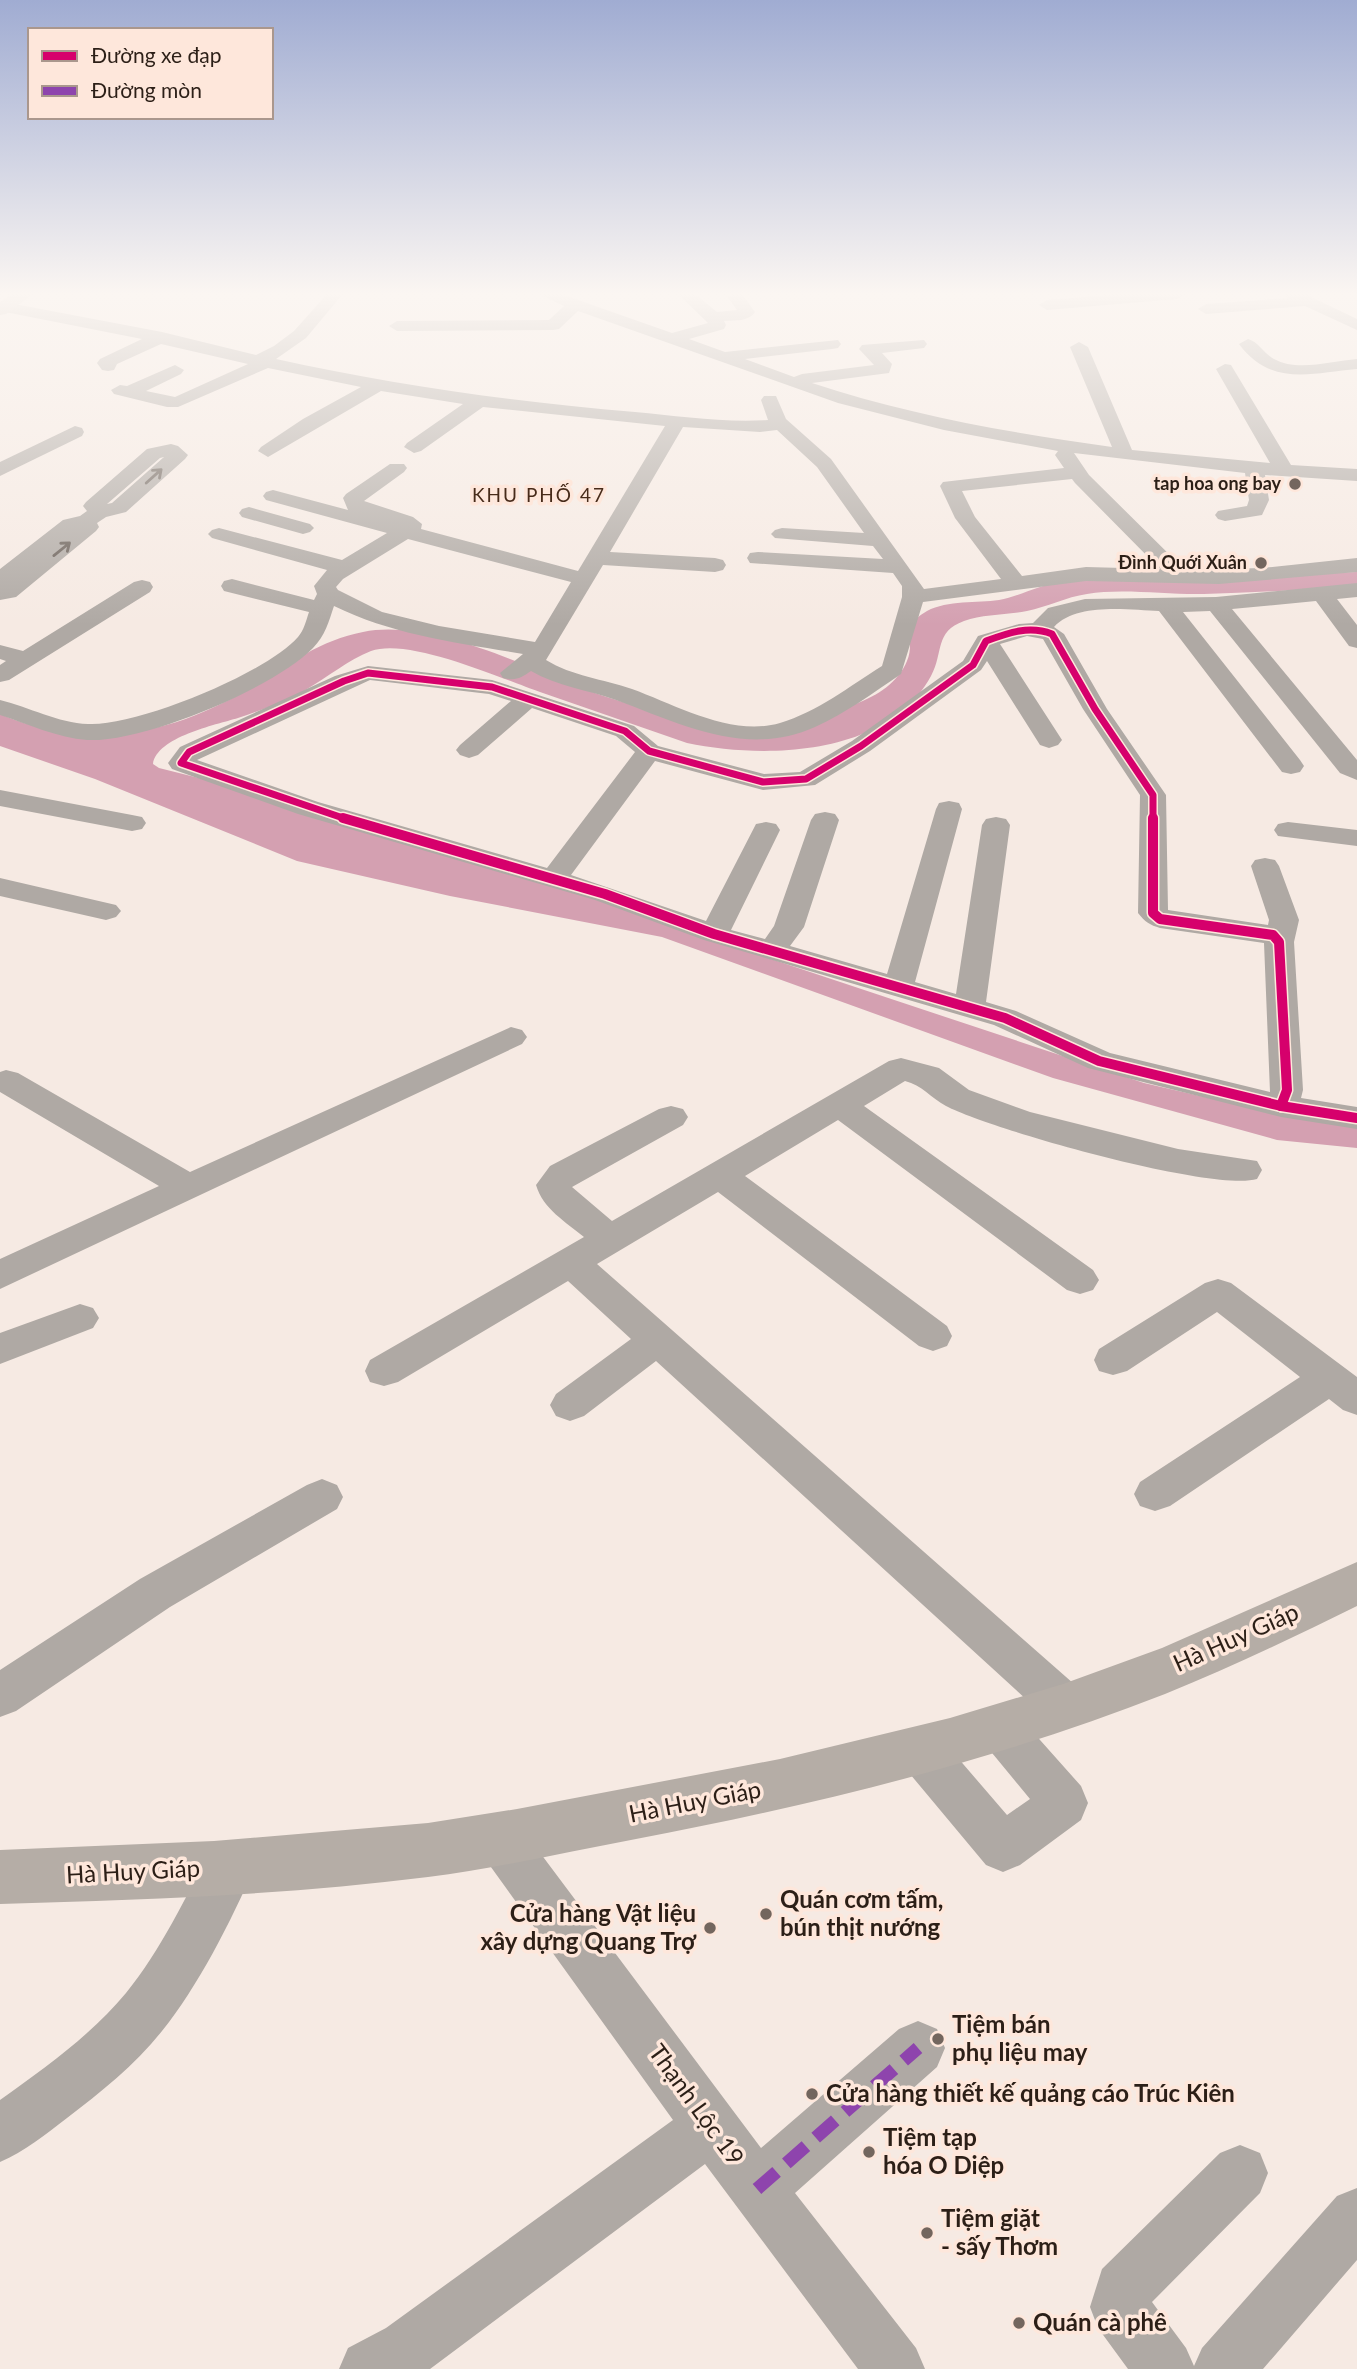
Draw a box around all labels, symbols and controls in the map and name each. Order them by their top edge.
legend [28,28,273,119]
text: Đường xe đạp [91,42,221,67]
text: Đường mòn [91,77,202,102]
one-way arrow [145,468,163,484]
place label: tap hoa ong bay [1154,472,1282,494]
marker: tap hoa ong bay [1287,476,1303,492]
district label: KHU PHỐ 47 [472,483,606,506]
one-way arrow [52,542,70,557]
place label: Đình Quới Xuân [1117,551,1247,573]
marker: Đình Quới Xuân [1253,555,1269,571]
street label: Hà Huy Giáp [1168,1596,1303,1677]
street label: Hà Huy Giáp [626,1774,763,1828]
street label: Hà Huy Giáp [65,1853,201,1888]
place label: Quán cơm tấm, bún thịt nướng [780,1884,943,1941]
place label: Cửa hàng Vật liệu xây dựng Quang Trợ [480,1898,697,1955]
marker: Quán cơm tấm, bún thịt nướng [758,1906,774,1922]
marker: Cửa hàng Vật liệu xây dựng Quang Trợ [702,1920,718,1936]
place label: Tiệm bán phụ liệu may [952,2009,1088,2066]
marker: Tiệm bán phụ liệu may [930,2031,946,2047]
street label: Thạnh Lộc 19 [644,2038,751,2170]
place label: Cửa hàng thiết kế quảng cáo Trúc Kiên [826,2078,1235,2107]
marker: Cửa hàng thiết kế quảng cáo Trúc Kiên [804,2086,820,2102]
place label: Tiệm tạp hóa O Diệp [883,2122,1004,2179]
marker: Tiệm tạp hóa O Diệp [861,2144,877,2160]
place label: Tiệm giặt - sấy Thơm [941,2203,1058,2260]
marker: Tiệm giặt - sấy Thơm [919,2225,935,2241]
place label: Quán cà phê [1033,2307,1167,2336]
marker: Quán cà phê [1011,2315,1027,2331]

